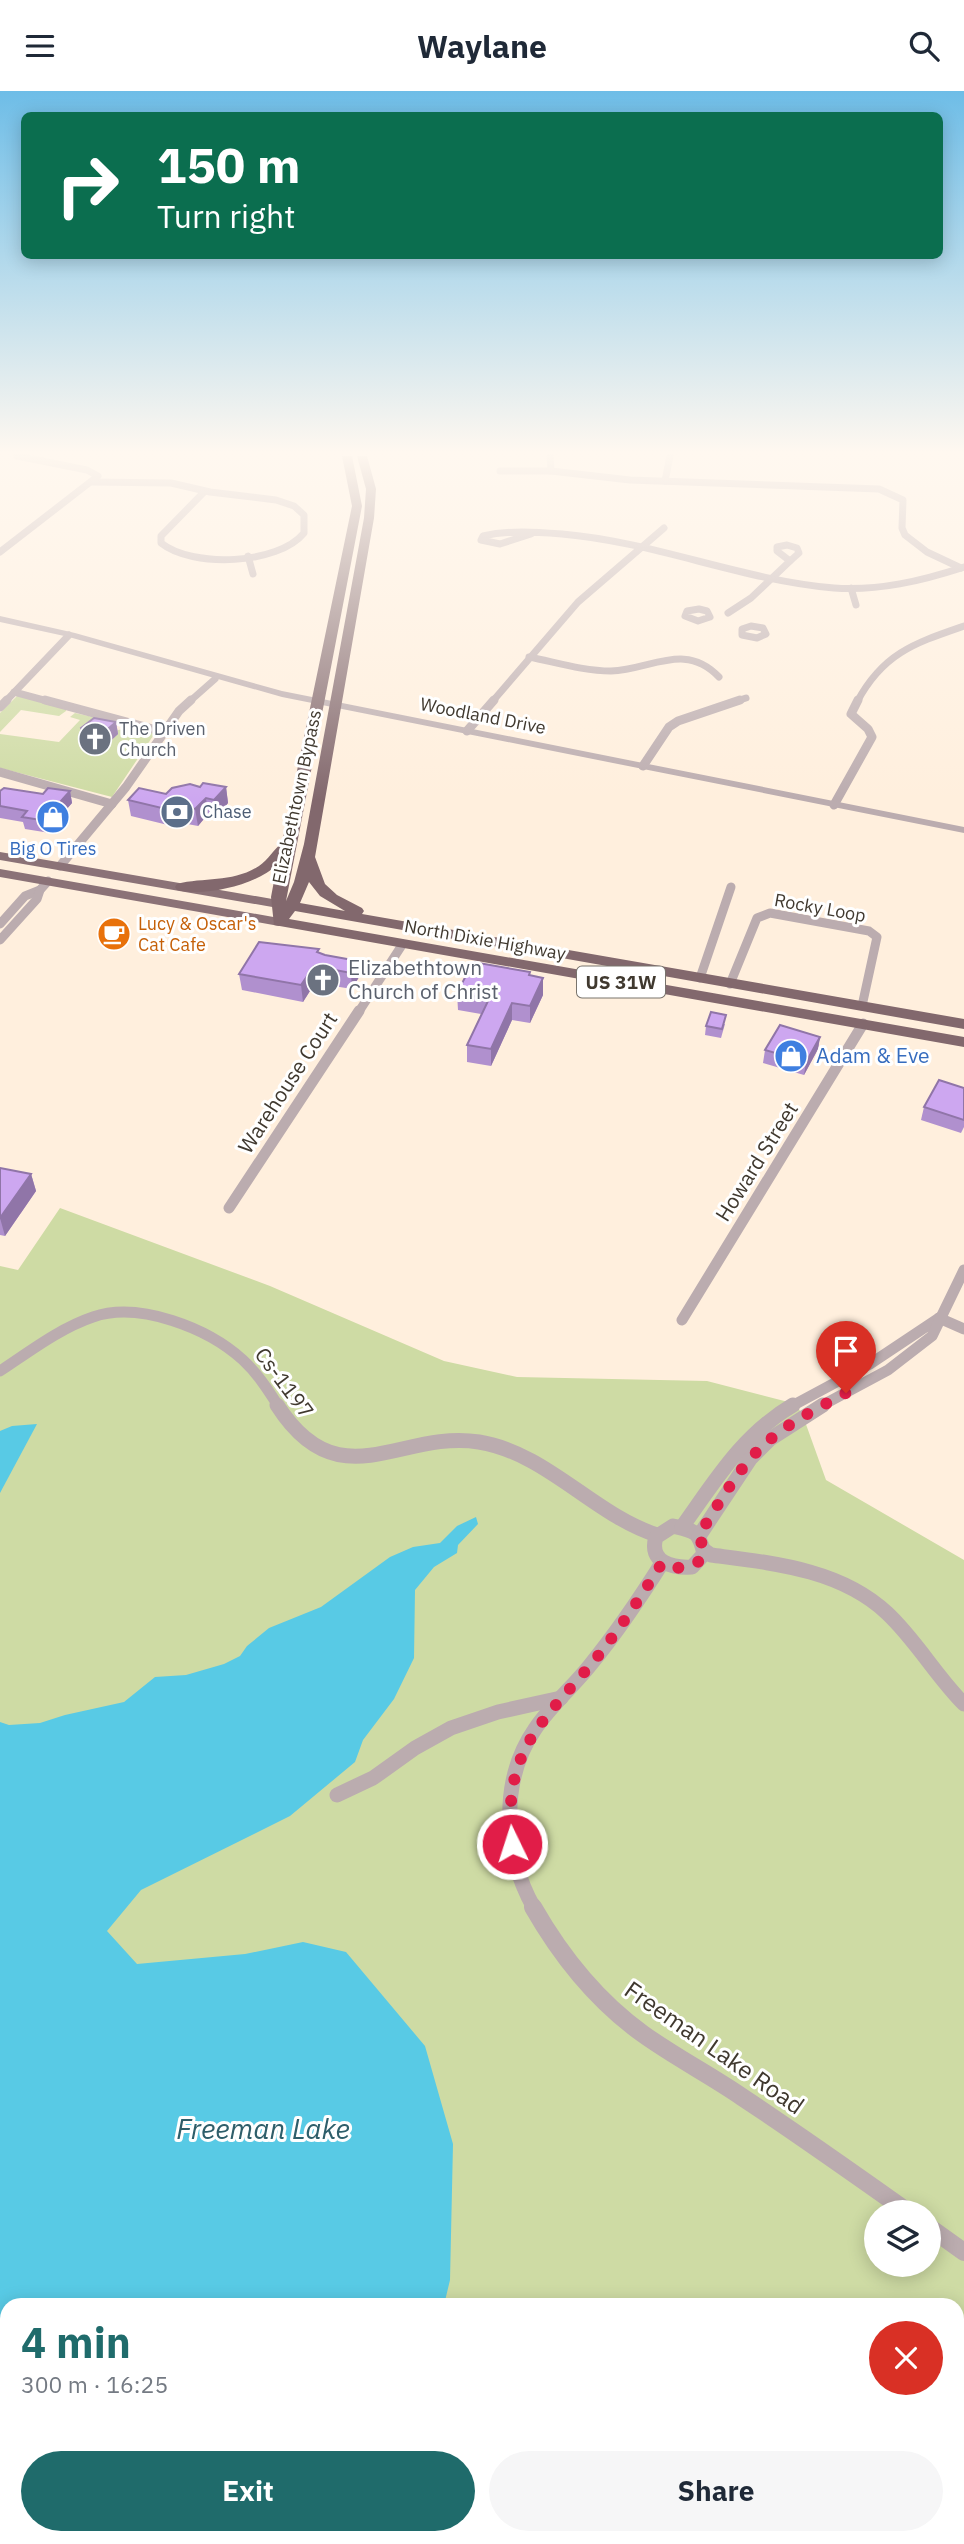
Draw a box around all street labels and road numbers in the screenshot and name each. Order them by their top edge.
street label: Woodland Drive [418,692,548,739]
street label: Elizabethtown Bypass [267,708,326,886]
street label: Rocky Loop [773,888,868,927]
street label: North Dixie Highway [403,914,568,965]
road number: US 31W [577,967,665,997]
street label: Warehouse Court [231,1006,343,1158]
street label: Howard Street [708,1096,804,1227]
street label: Cs-1197 [249,1341,321,1424]
street label: Freeman Lake Road [619,1973,811,2121]

